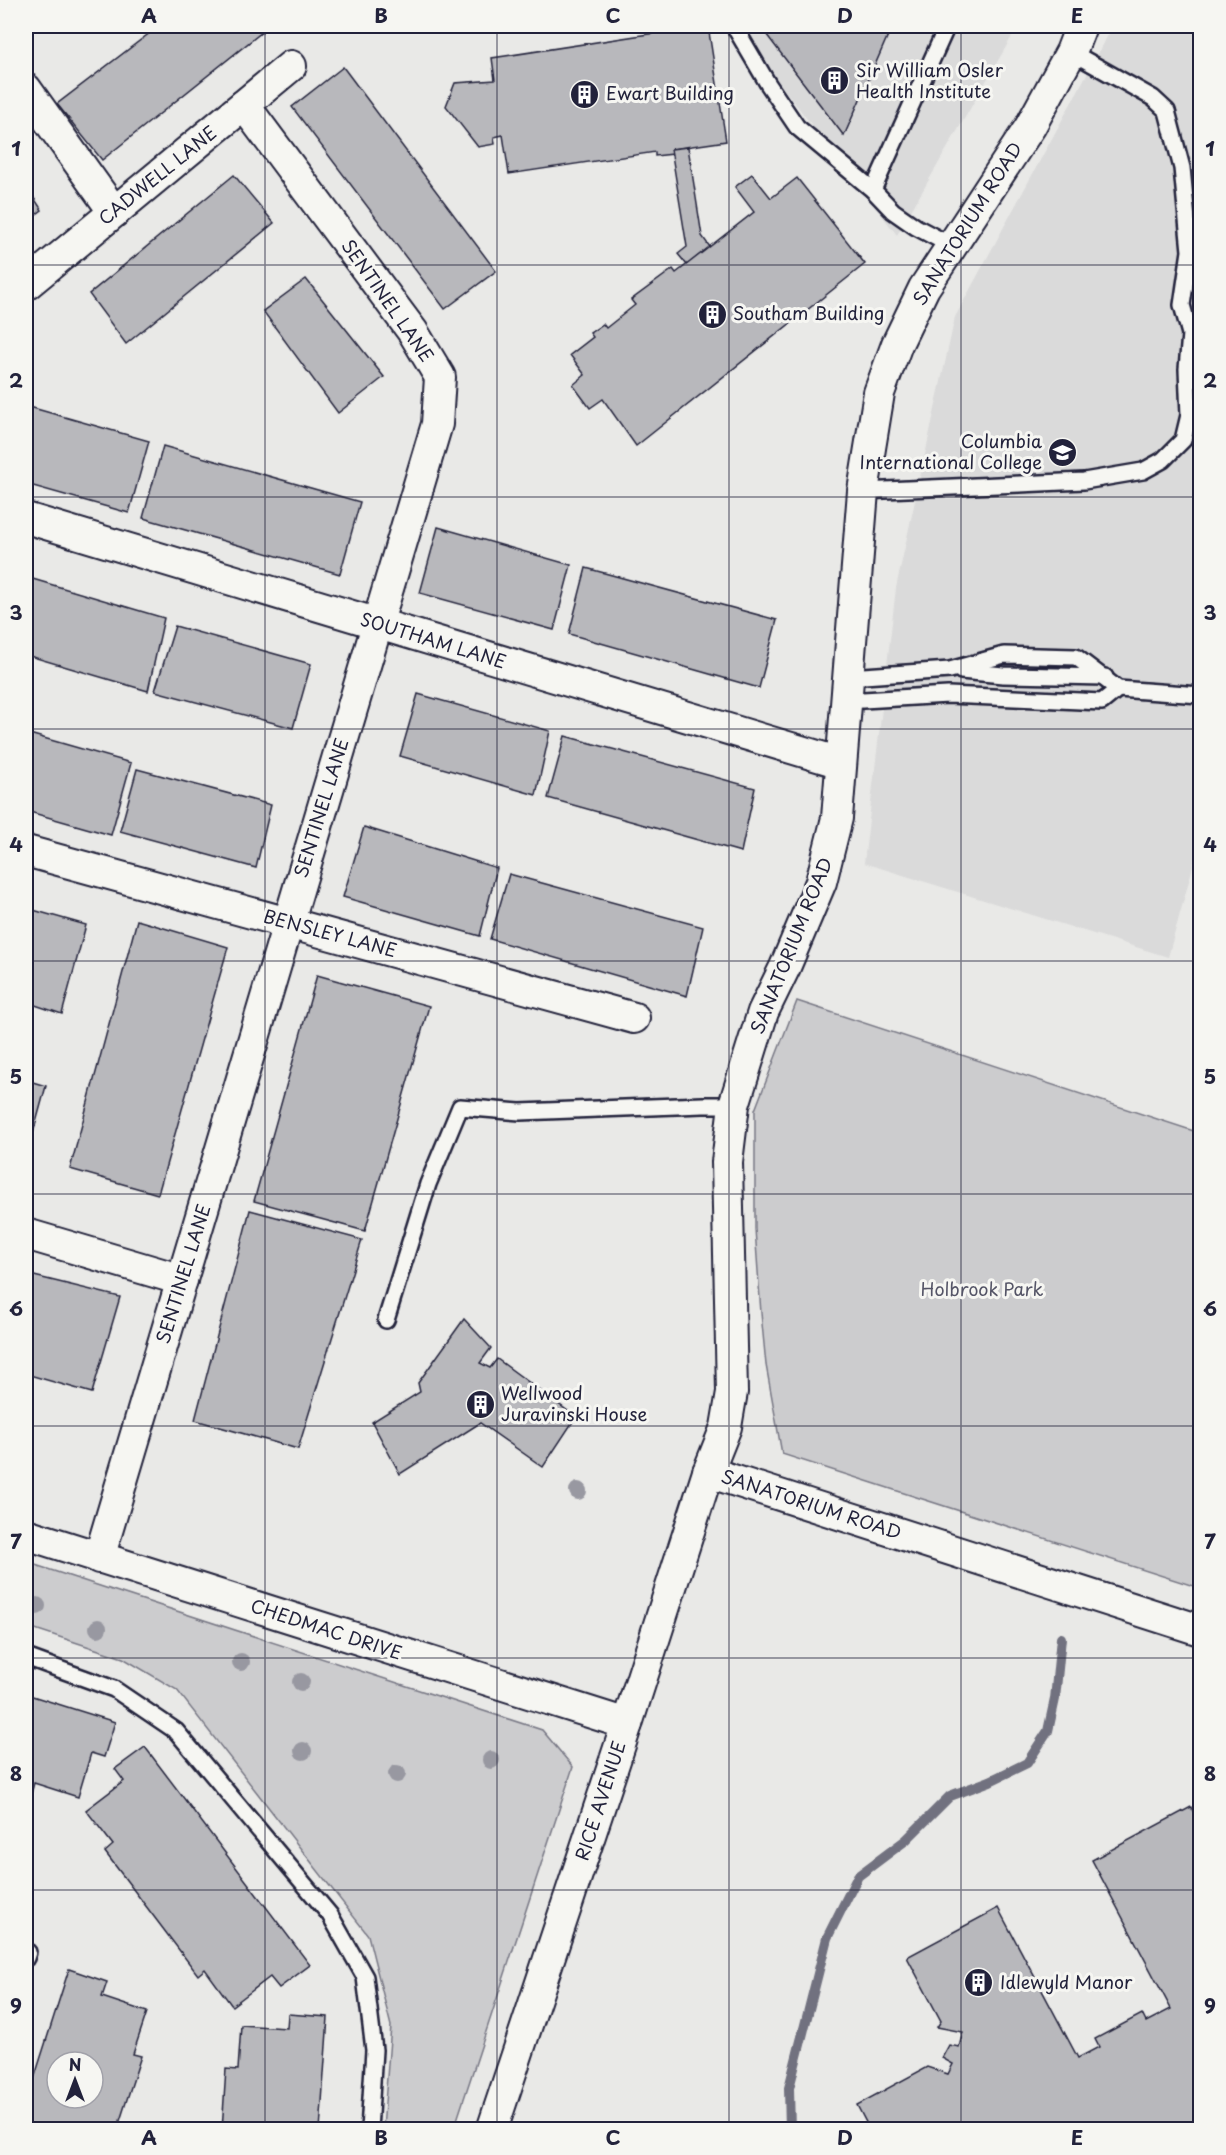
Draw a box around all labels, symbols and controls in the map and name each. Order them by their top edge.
text: A [141,0,157,30]
text: B [374,0,388,30]
text: C [605,0,621,30]
text: D [837,0,853,30]
text: E [1071,0,1083,30]
place label: Sir William Osler Health Institute [856,56,1004,104]
building icon: Sir William Osler Health Institute [819,65,851,97]
building icon: Ewart Building [569,78,601,110]
place label: Ewart Building [606,79,734,106]
street label: CADWELL LANE [92,119,222,231]
text: 1 [11,133,21,163]
text: 1 [1205,133,1215,163]
street label: SANATORIUM ROAD [905,136,1028,310]
street label: SENTINEL LANE [336,233,441,367]
building icon: Southam Building [696,298,728,330]
place label: Southam Building [733,299,884,326]
text: 2 [9,365,23,395]
text: 2 [1203,365,1217,395]
place label: Columbia International College [859,427,1042,475]
school or university icon: Columbia International College [1047,436,1079,468]
text: 3 [9,597,23,627]
text: 3 [1203,597,1217,627]
street label: SOUTHAM LANE [357,605,510,675]
street label: SENTINEL LANE [286,734,355,881]
text: 4 [9,829,23,859]
text: 4 [1203,829,1217,859]
street label: SANATORIUM ROAD [743,853,838,1038]
street label: BENSLEY LANE [261,902,400,963]
text: 5 [10,1061,22,1091]
text: 5 [1204,1061,1216,1091]
street label: SENTINEL LANE [148,1200,217,1347]
park label: Holbrook Park [920,1275,1044,1302]
text: 6 [9,1293,23,1323]
text: 6 [1203,1293,1217,1323]
place label: Wellwood Juravinski House [501,1379,647,1427]
building icon: Wellwood Juravinski House [464,1388,496,1420]
street label: SANATORIUM ROAD [718,1462,905,1545]
text: 7 [10,1526,22,1556]
text: 7 [1204,1526,1216,1556]
street label: CHEDMAC DRIVE [247,1591,406,1666]
street label: RICE AVENUE [568,1737,632,1864]
text: 8 [10,1758,22,1788]
text: 8 [1204,1758,1216,1788]
building icon: Idlewyld Manor [963,1967,995,1999]
place label: Idlewyld Manor [1000,1968,1133,1995]
text: 9 [10,1990,22,2020]
text: 9 [1204,1990,1216,2020]
north arrow [45,2050,105,2110]
text: N [69,2052,81,2076]
text: A [141,2122,157,2152]
text: B [374,2122,388,2152]
text: C [605,2122,621,2152]
text: D [837,2122,853,2152]
text: E [1071,2122,1083,2152]

